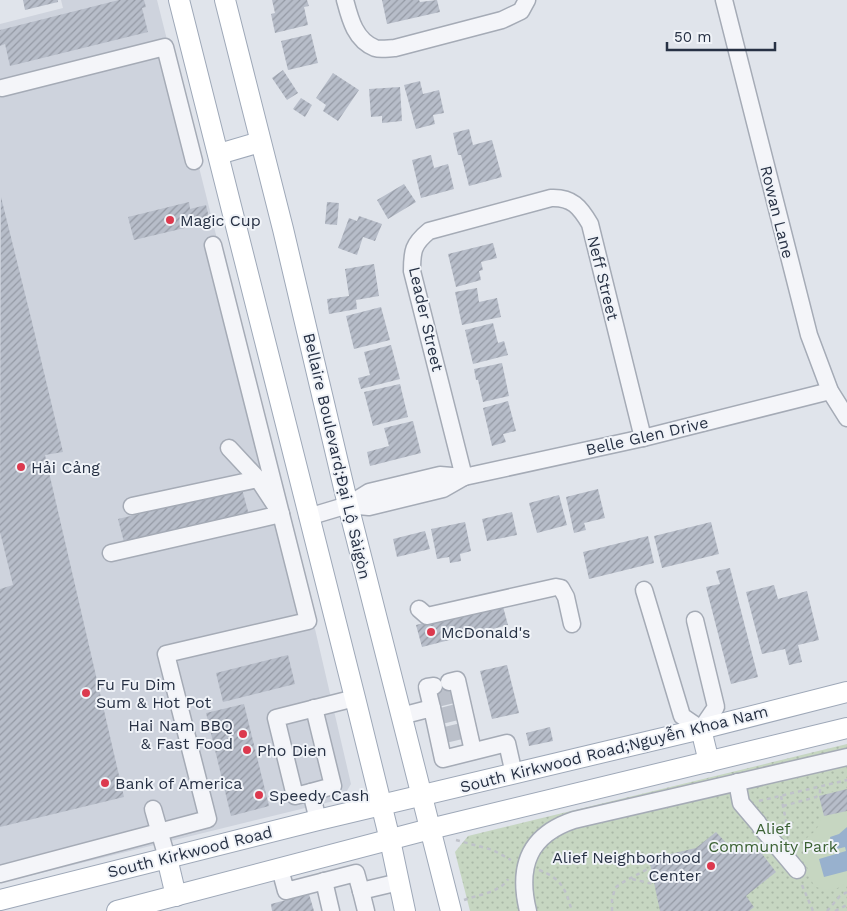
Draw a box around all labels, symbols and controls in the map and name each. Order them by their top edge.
scale bar [667,20,774,52]
text: 50 m [674,28,711,46]
street label: Rowan Lane [756,164,798,260]
place label: Magic Cup [180,211,261,230]
marker: Magic Cup [164,214,176,226]
street label: Neff Street [583,234,623,322]
street label: Leader Street [405,265,447,373]
street label: Bellaire Boulevard;Đại Lộ Sàigòn [299,331,375,581]
street label: Belle Glen Drive [584,413,710,459]
place label: Hải Cảng [31,458,100,477]
marker: Hải Cảng [15,461,27,473]
place label: McDonald's [441,623,531,642]
marker: McDonald's [425,626,437,638]
place label: Fu Fu Dim Sum & Hot Pot [96,675,211,712]
marker: Fu Fu Dim Sum & Hot Pot [80,687,92,699]
street label: South Kirkwood Road;Nguyễn Khoa Nam [458,701,770,797]
place label: Hai Nam BBQ & Fast Food [128,716,233,753]
marker: Hai Nam BBQ & Fast Food [237,728,249,740]
place label: Pho Dien [257,741,327,760]
marker: Pho Dien [241,744,253,756]
place label: Bank of America [115,774,242,793]
marker: Bank of America [99,777,111,789]
place label: Speedy Cash [269,786,369,805]
marker: Speedy Cash [253,789,265,801]
park label: Alief Community Park [708,819,838,856]
street label: South Kirkwood Road [106,822,274,882]
place label: Alief Neighborhood Center [552,848,701,885]
marker: Alief Neighborhood Center [705,860,717,872]

